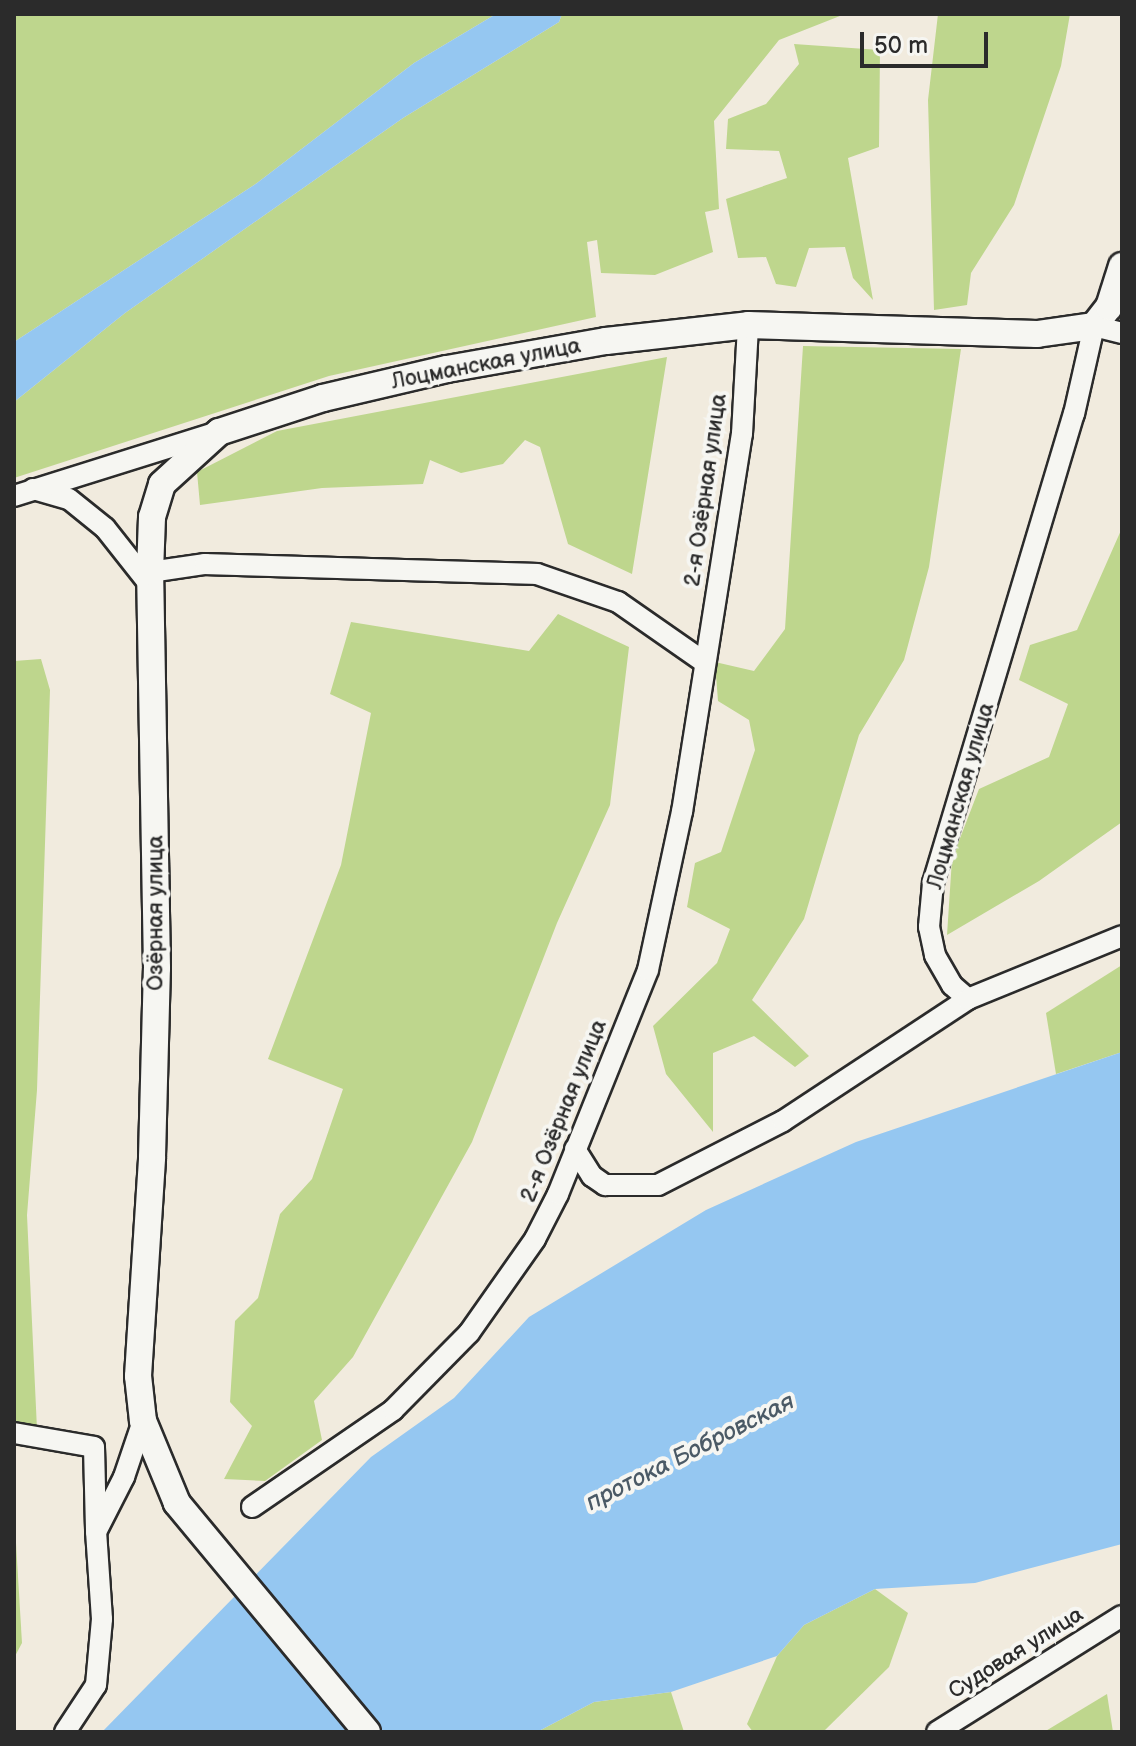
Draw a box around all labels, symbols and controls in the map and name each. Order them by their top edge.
scale bar [864,16,992,66]
text: 50 m [874,31,928,60]
street label: Лоцманская улица [389,333,583,395]
street label: 2-я Озёрная улица [679,392,733,588]
street label: Лоцманская улица [922,700,1000,892]
street label: Озёрная улица [143,835,169,991]
street label: 2-я Озёрная улица [515,1016,613,1206]
water label: протока Бобровская [581,1387,799,1517]
street label: Судовая улица [944,1601,1088,1705]

